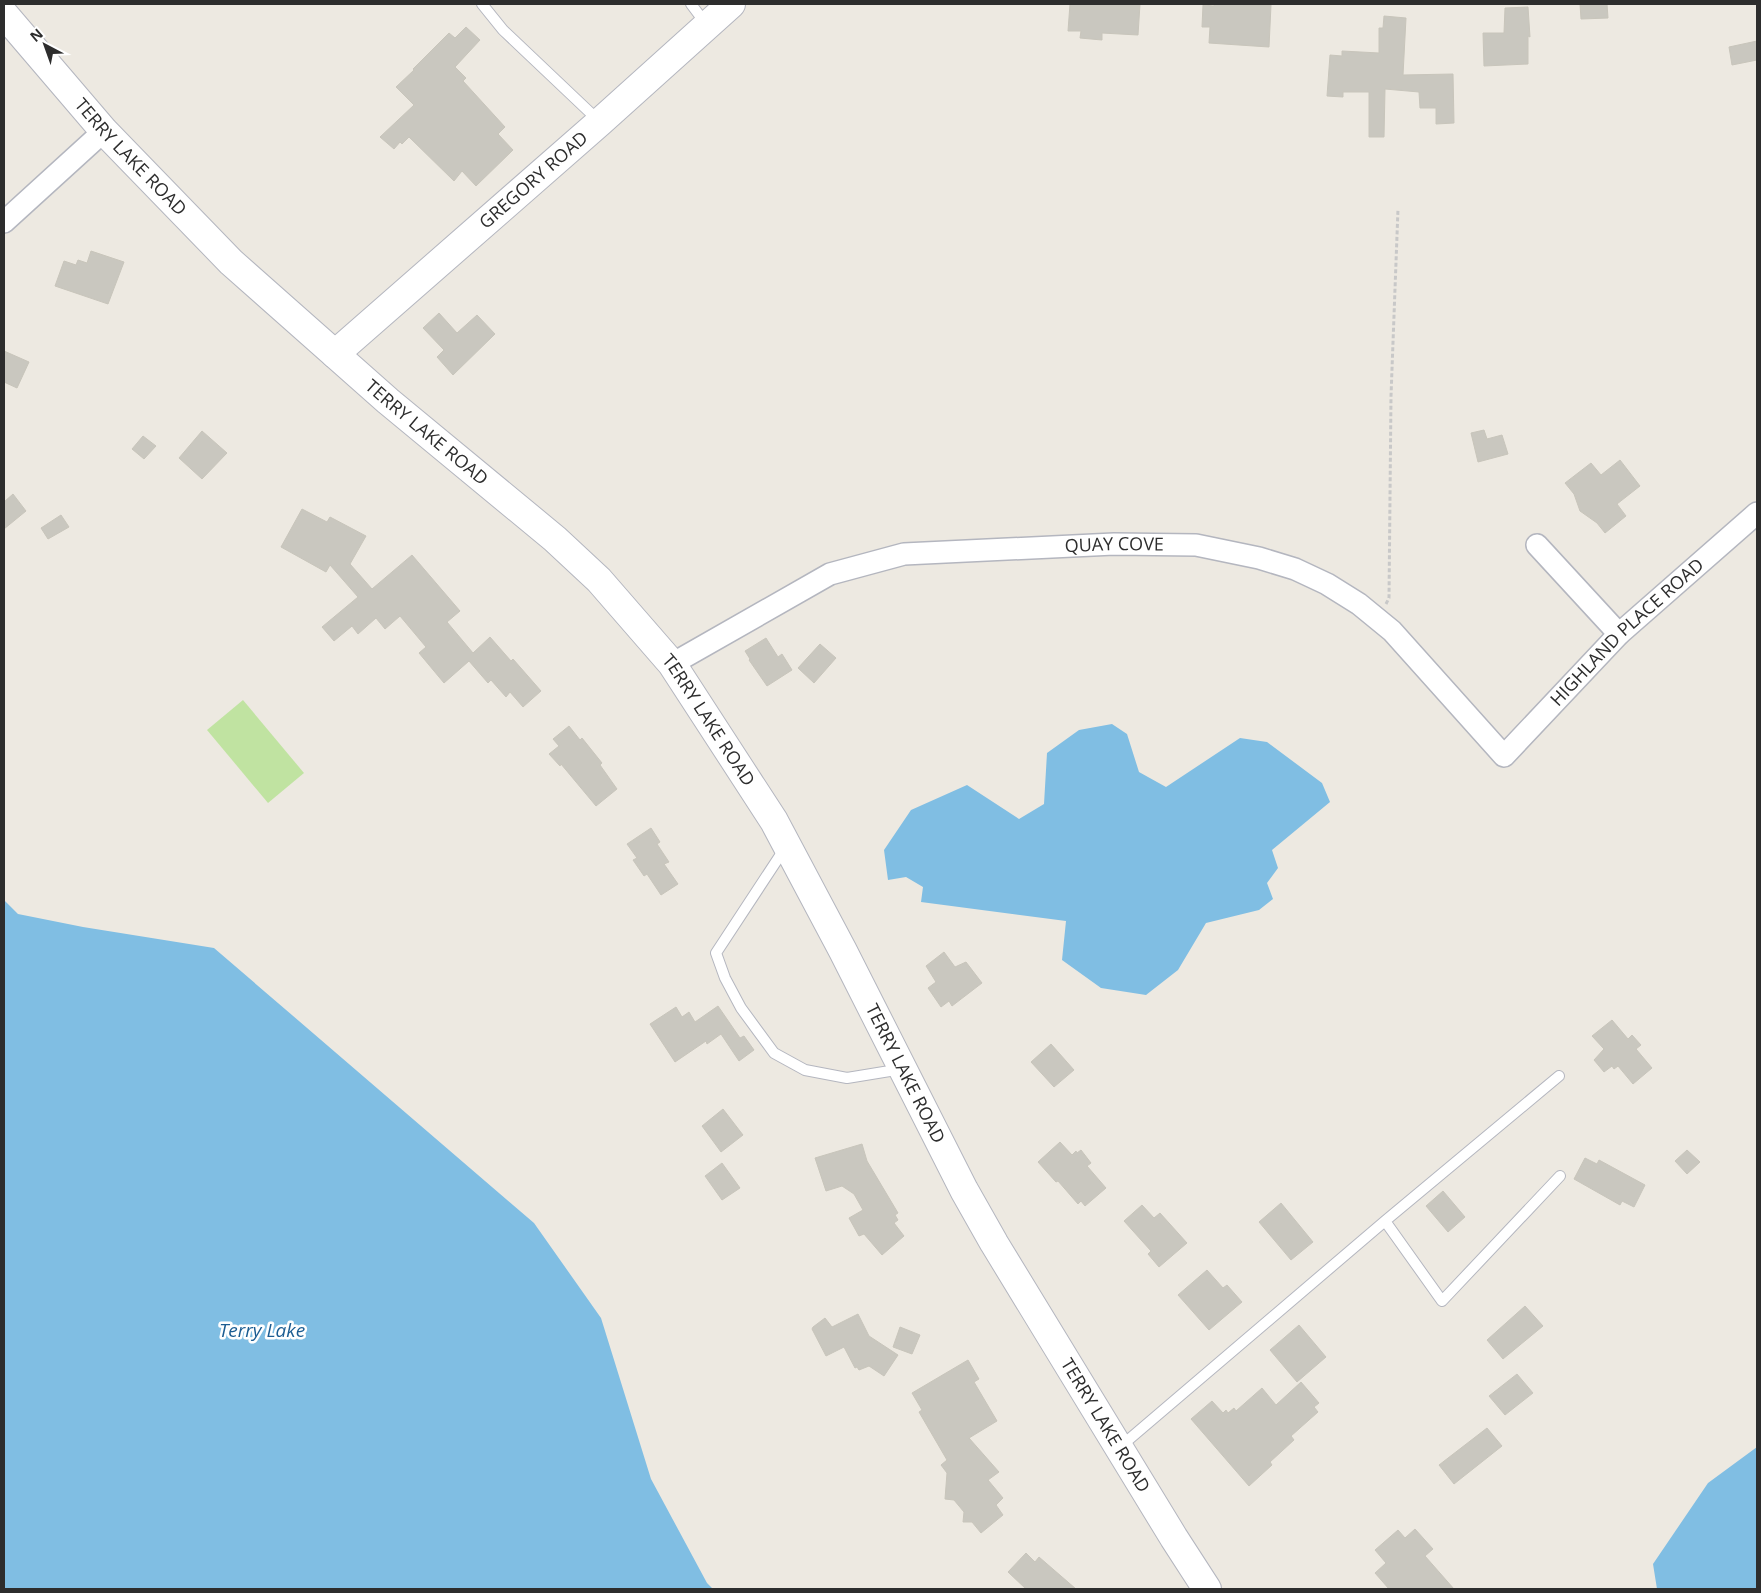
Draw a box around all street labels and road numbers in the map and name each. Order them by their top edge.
street label: TERRY LAKE ROAD [70,93,192,220]
street label: GREGORY ROAD [474,125,592,233]
street label: TERRY LAKE ROAD [361,374,494,490]
street label: QUAY COVE [1064,531,1164,557]
street label: HIGHLAND PLACE ROAD [1544,552,1708,711]
street label: TERRY LAKE ROAD [657,648,761,790]
street label: TERRY LAKE ROAD [861,1000,951,1147]
street label: TERRY LAKE ROAD [1056,1353,1156,1496]

